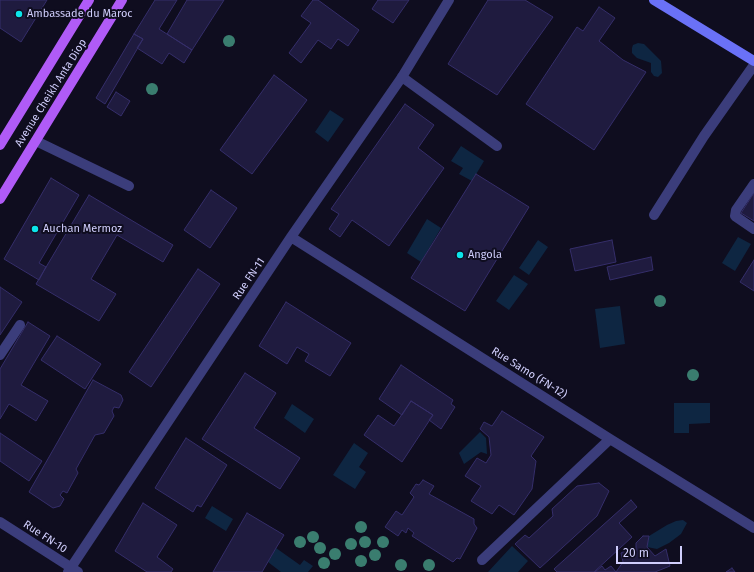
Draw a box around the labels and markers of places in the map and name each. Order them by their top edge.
place label: Ambassade du Maroc [27,7,133,21]
marker: Ambassade du Maroc [14,9,24,19]
place label: Auchan Mermoz [43,222,122,236]
marker: Auchan Mermoz [30,224,40,234]
place label: Angola [468,248,502,262]
marker: Angola [455,250,465,260]

